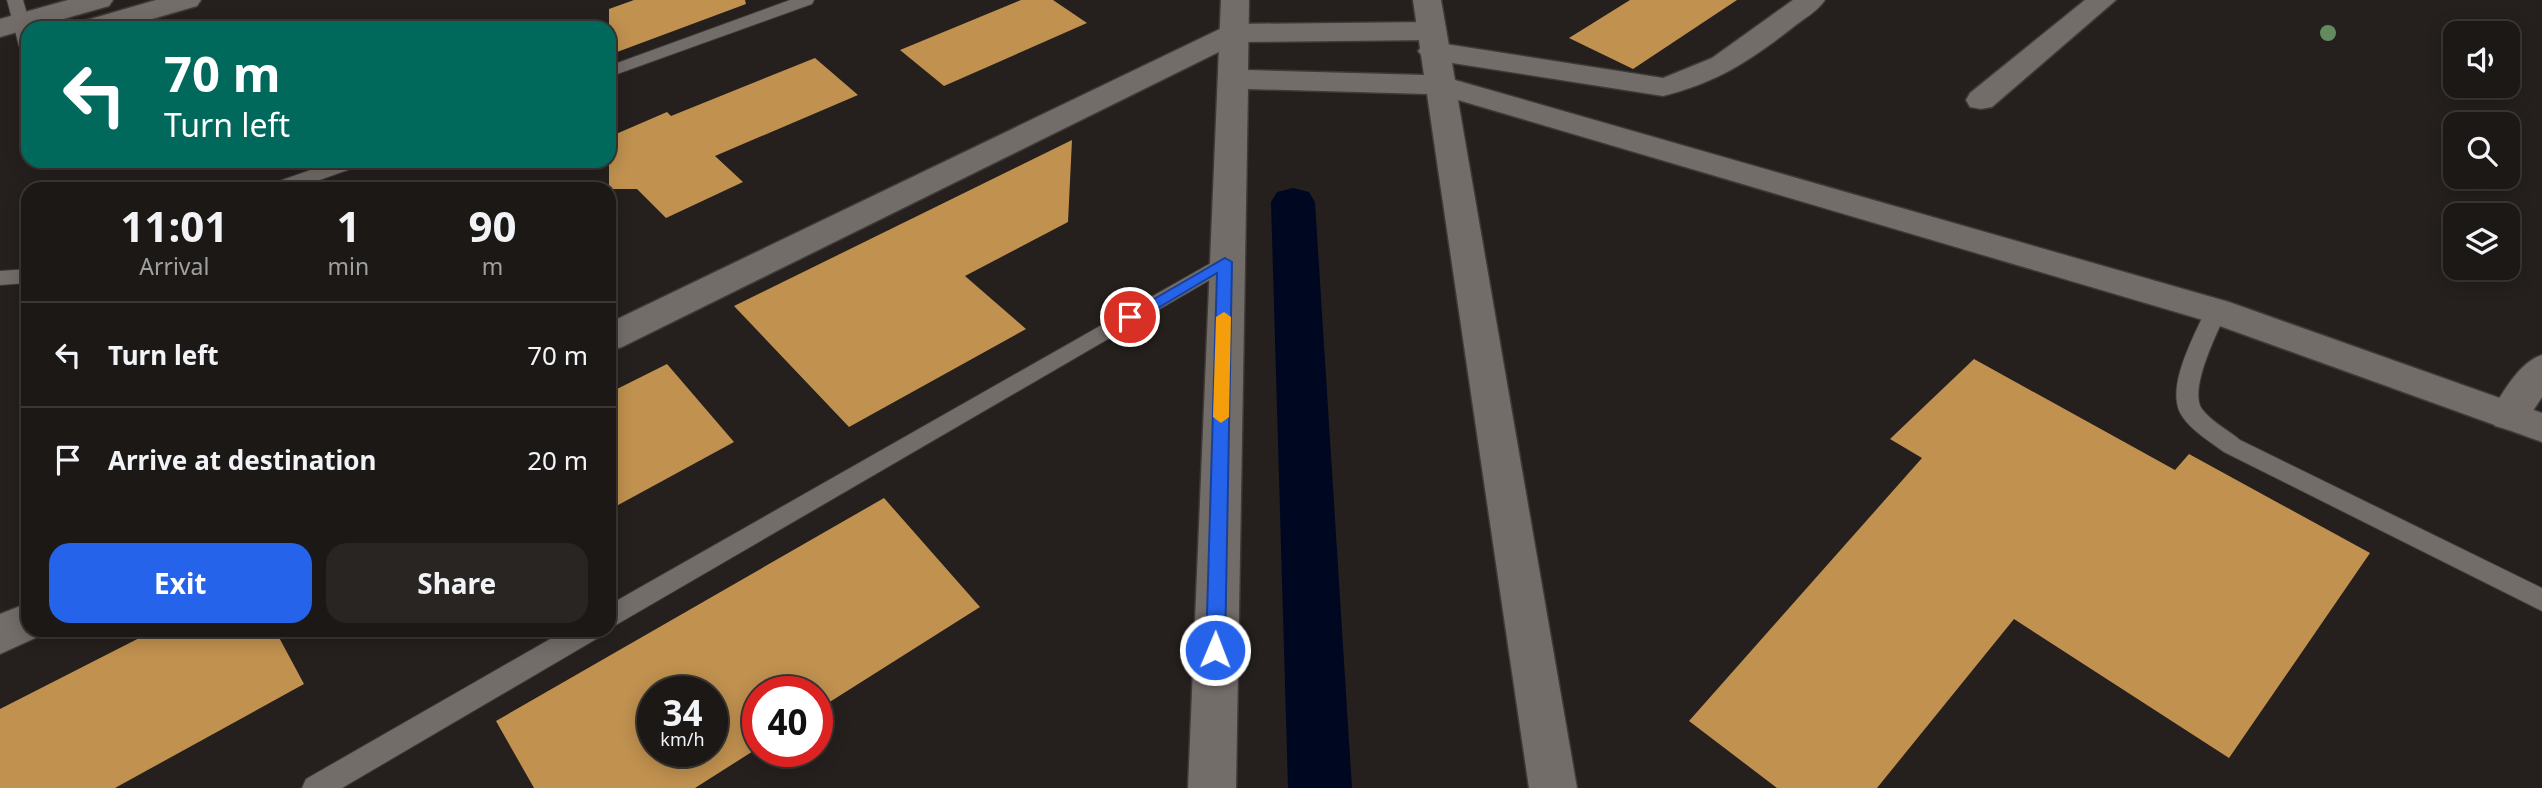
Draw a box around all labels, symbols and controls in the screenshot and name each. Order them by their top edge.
map controls [2443,21,2520,280]
button: sound [2443,21,2520,98]
text: 70 m [164,40,281,106]
icon: left [49,49,140,140]
text: Turn left [164,103,290,146]
button: search [2443,112,2520,189]
text: 11:01 [120,197,228,254]
text: 1 [336,197,360,254]
text: 90 [469,197,517,254]
button: layers [2443,203,2520,280]
text: Arrival [139,250,209,282]
text: min [328,250,369,282]
text: m [482,250,503,282]
pin [1100,287,1160,347]
icon: arrive [1111,298,1149,336]
icon: left [49,336,87,374]
text: Turn left [108,337,219,373]
text: 70 m [527,337,588,373]
icon: arrive [49,441,87,479]
text: Arrive at destination [108,442,377,478]
text: 20 m [527,442,588,478]
button: Exit [49,543,312,623]
button: Share [326,543,588,623]
position arrow [1178,613,1252,687]
speed limit sign: 40 [742,676,833,767]
text: 34 [662,689,703,736]
text: km/h [660,727,705,751]

